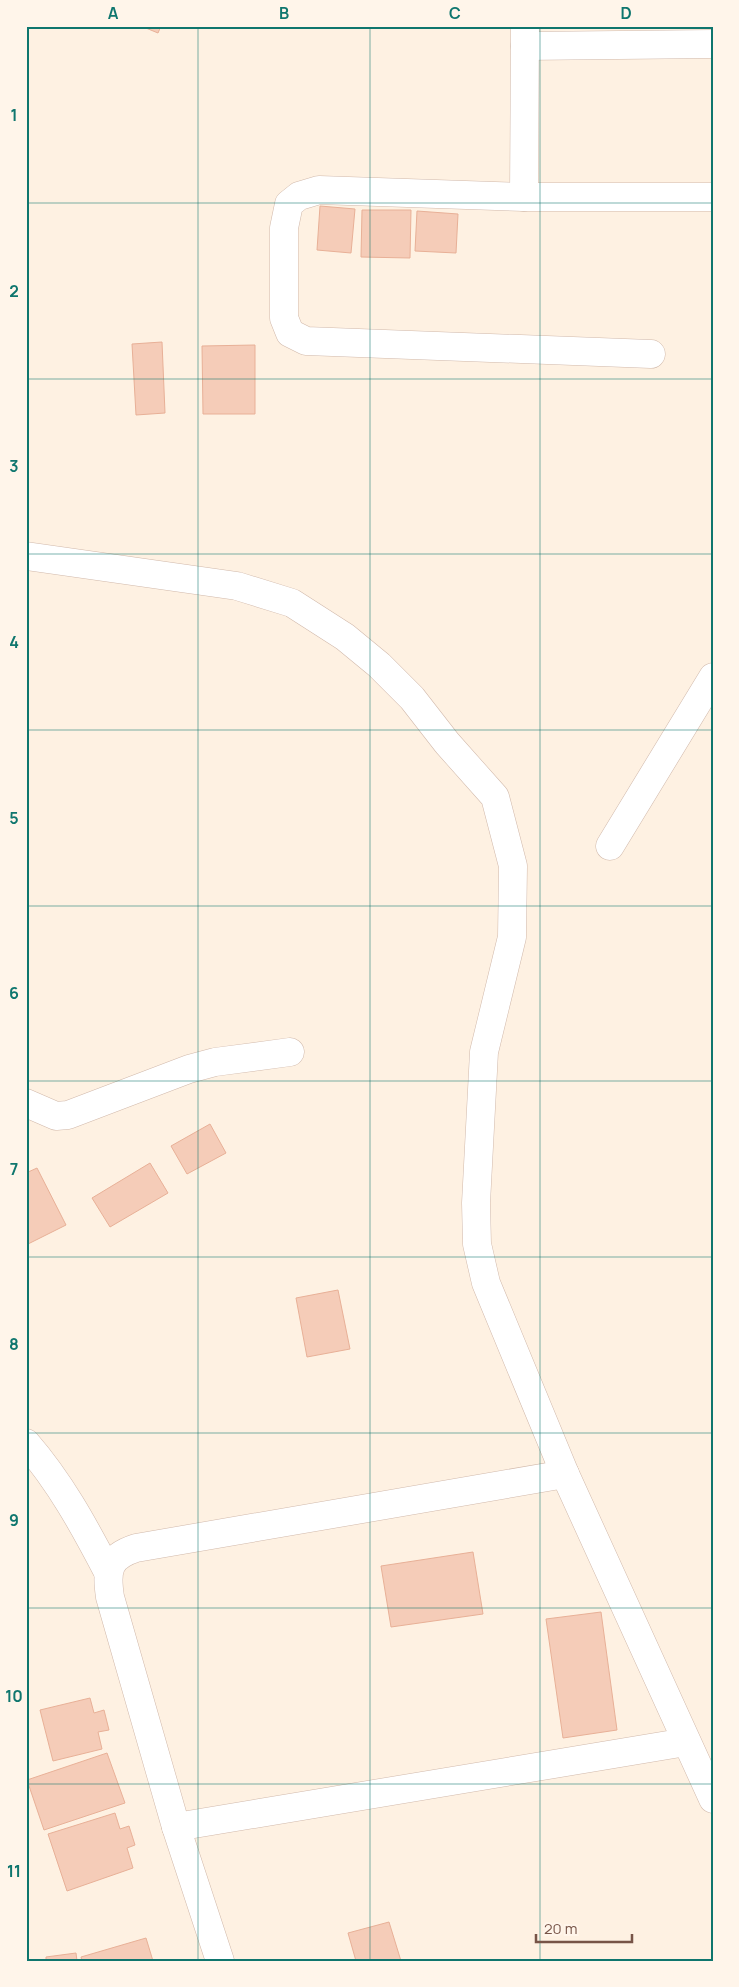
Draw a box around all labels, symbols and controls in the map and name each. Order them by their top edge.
text: A [108,2,119,24]
text: B [279,2,289,24]
text: C [449,2,461,24]
text: D [620,2,632,24]
text: 1 [10,104,18,126]
text: 2 [9,280,19,302]
text: 3 [9,455,19,477]
text: 4 [9,631,19,653]
text: 5 [9,807,19,829]
text: 6 [9,982,19,1004]
text: 7 [10,1158,18,1180]
text: 8 [9,1333,19,1355]
text: 9 [9,1509,19,1531]
text: 10 [5,1685,23,1707]
text: 11 [7,1860,21,1882]
scale bar [536,1912,633,1944]
text: 20 m [544,1918,577,1939]

